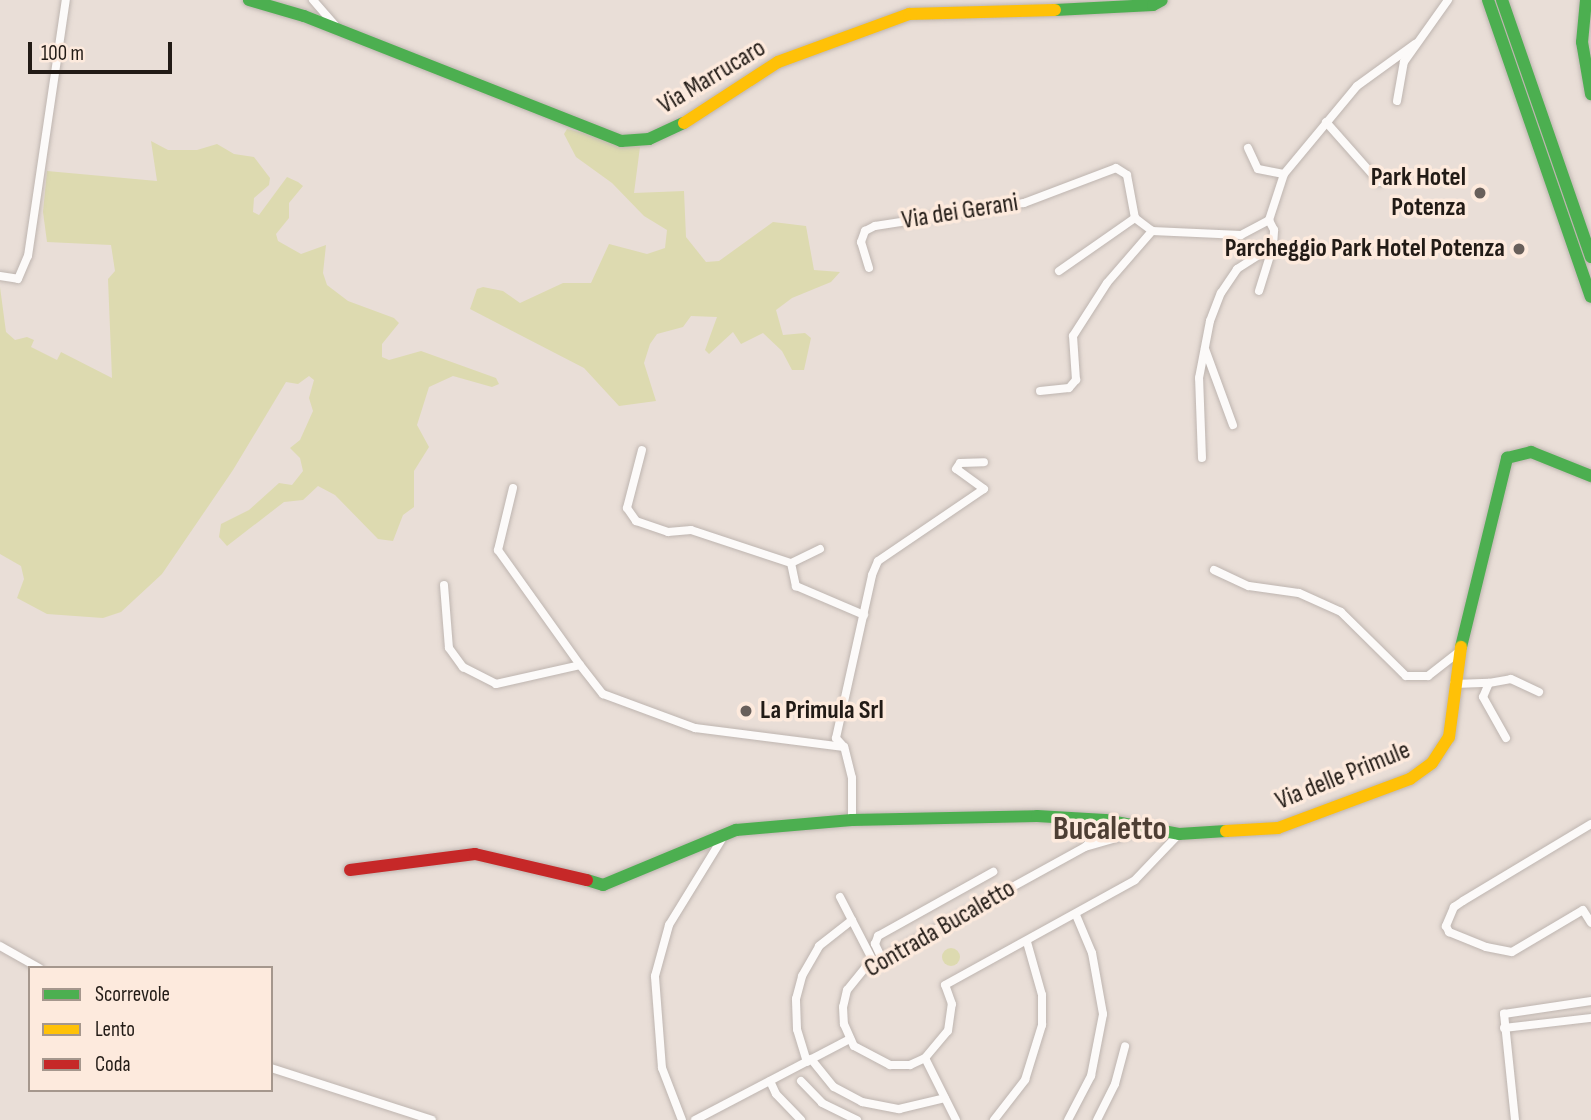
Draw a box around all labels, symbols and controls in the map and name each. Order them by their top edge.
scale bar [32,28,175,72]
street label: Via Marrucaro [653,33,771,121]
text: 100 m [41,41,84,66]
place label: Park Hotel Potenza [1371,162,1466,224]
marker: Park Hotel Potenza [1472,185,1488,201]
street label: Via dei Gerani [900,187,1020,237]
place label: Parcheggio Park Hotel Potenza [1225,233,1505,265]
marker: Parcheggio Park Hotel Potenza [1511,241,1527,257]
place label: La Primula Srl [760,695,884,727]
marker: La Primula Srl [738,703,754,719]
street label: Via delle Primule [1271,735,1415,817]
district label: Bucaletto [1053,810,1167,850]
street label: Contrada Bucaletto [859,873,1021,985]
legend [28,966,273,1092]
text: Scorrevole [95,982,170,1007]
text: Lento [95,1017,135,1042]
text: Coda [95,1052,131,1077]

